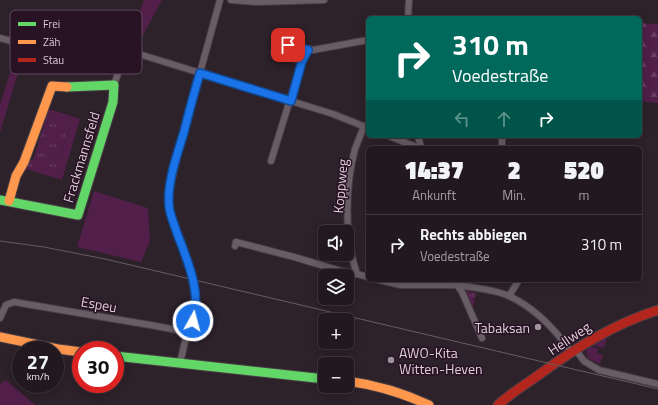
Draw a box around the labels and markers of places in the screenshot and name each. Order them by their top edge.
pin [271,28,305,62]
place label: Tabaksan [475,317,530,338]
marker: Tabaksan [533,322,543,332]
place label: AWO-Kita Witten-Heven [399,342,483,379]
marker: AWO-Kita Witten-Heven [386,355,396,365]

